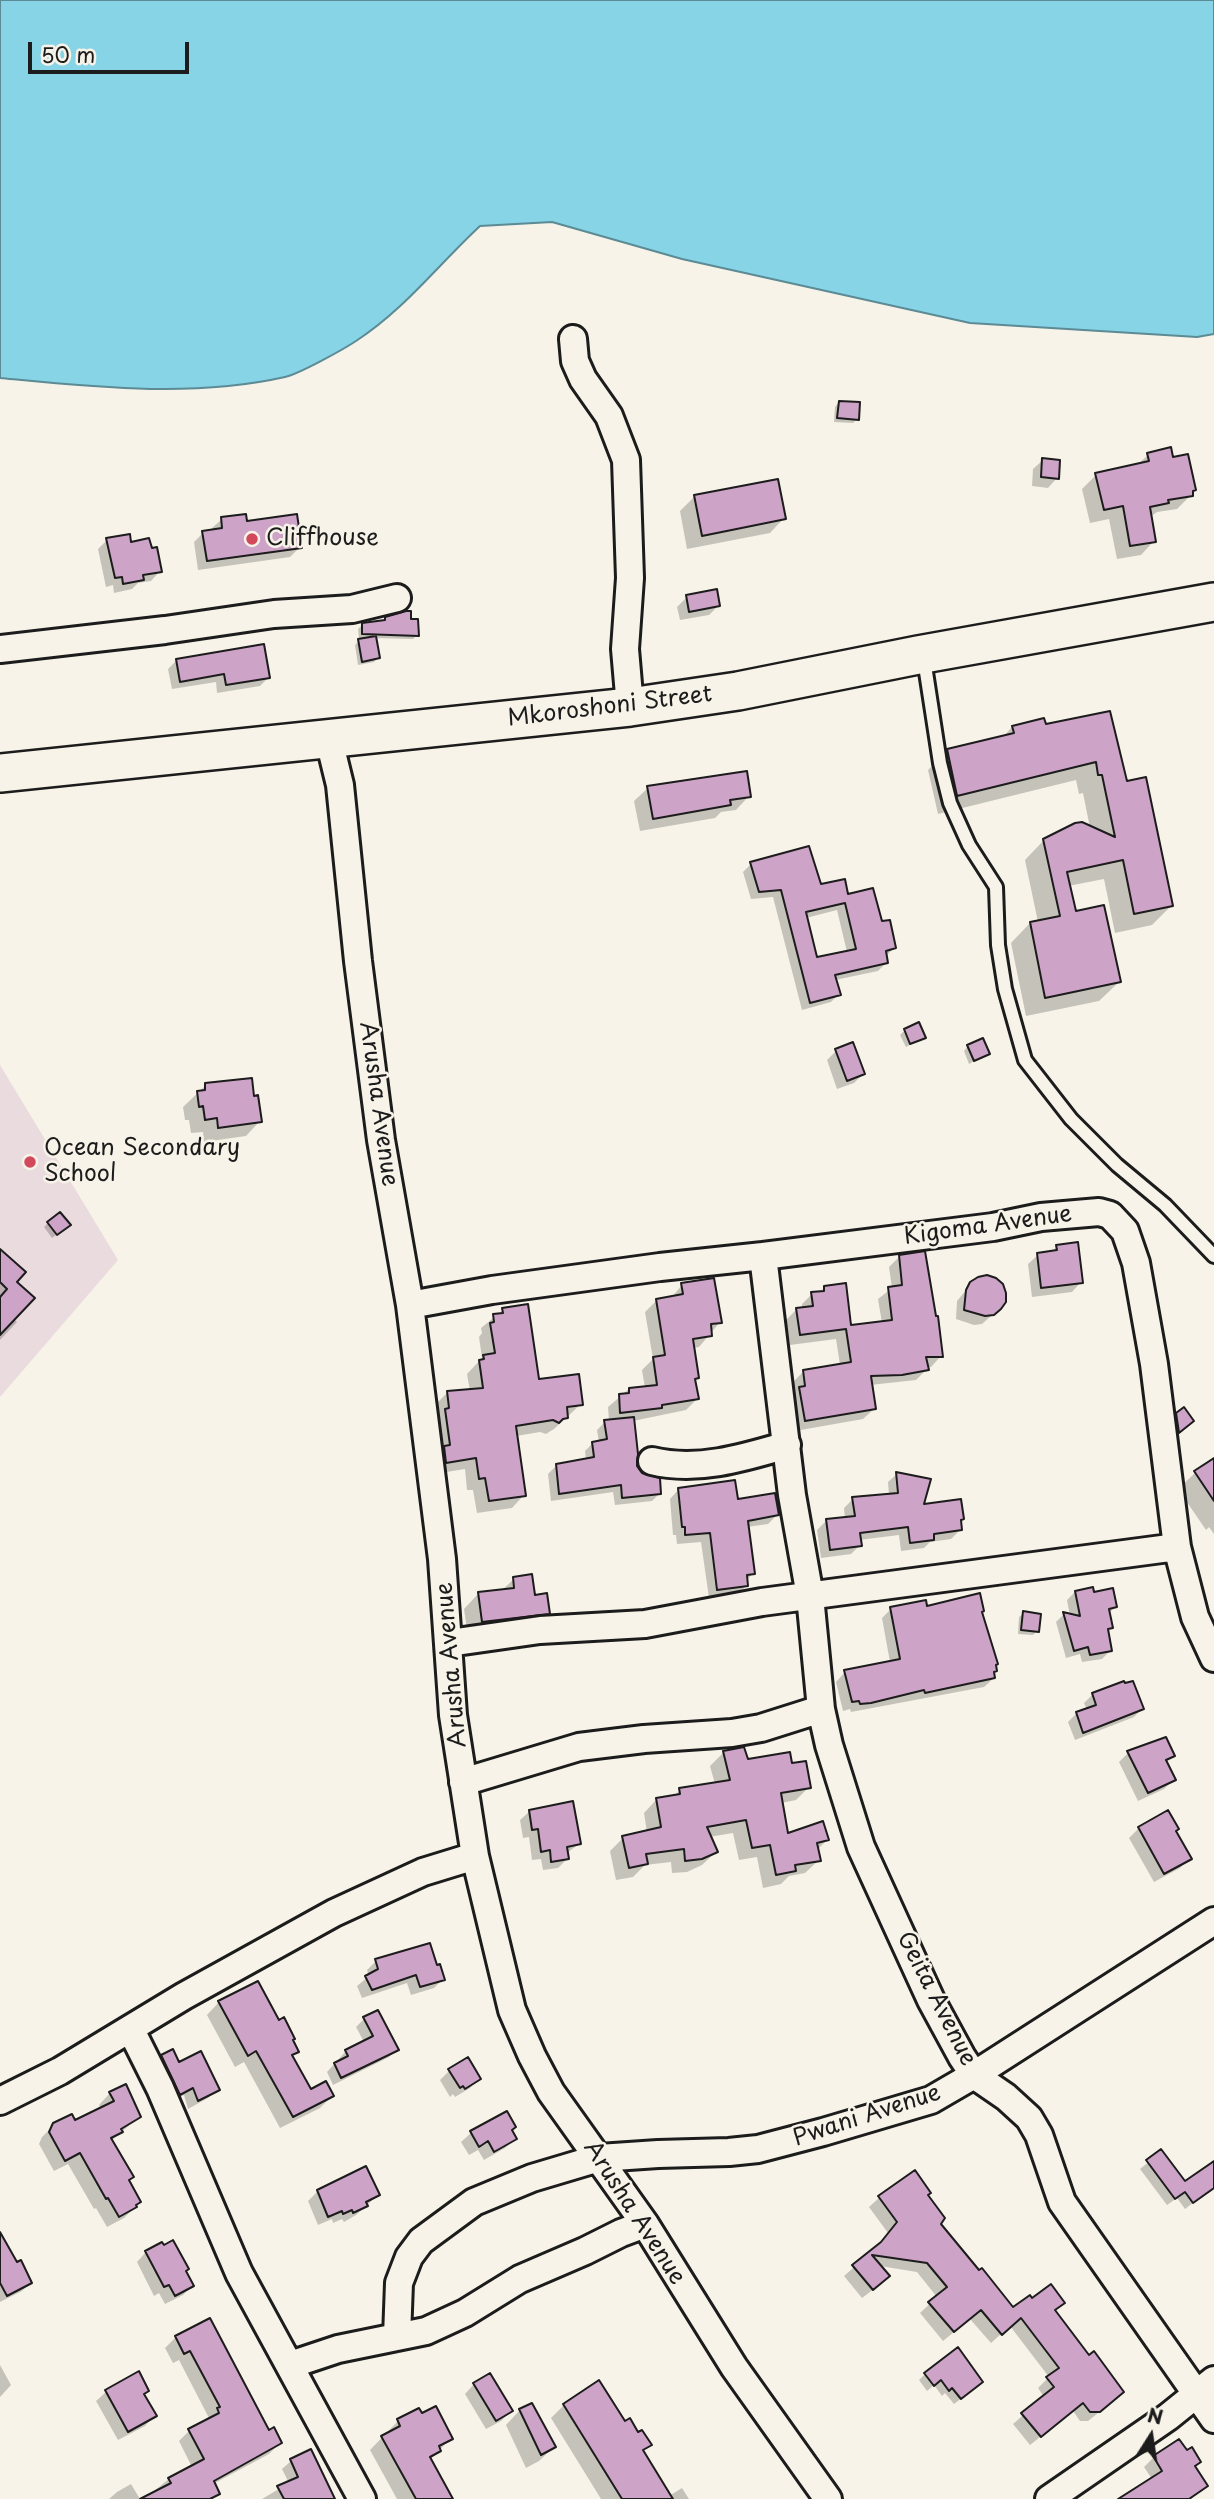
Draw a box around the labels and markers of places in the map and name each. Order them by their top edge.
place label: Cliffhouse [266,525,379,553]
marker: Cliffhouse [244,531,260,547]
place label: Ocean Secondary School [44,1135,240,1189]
marker: Ocean Secondary School [22,1154,38,1170]

